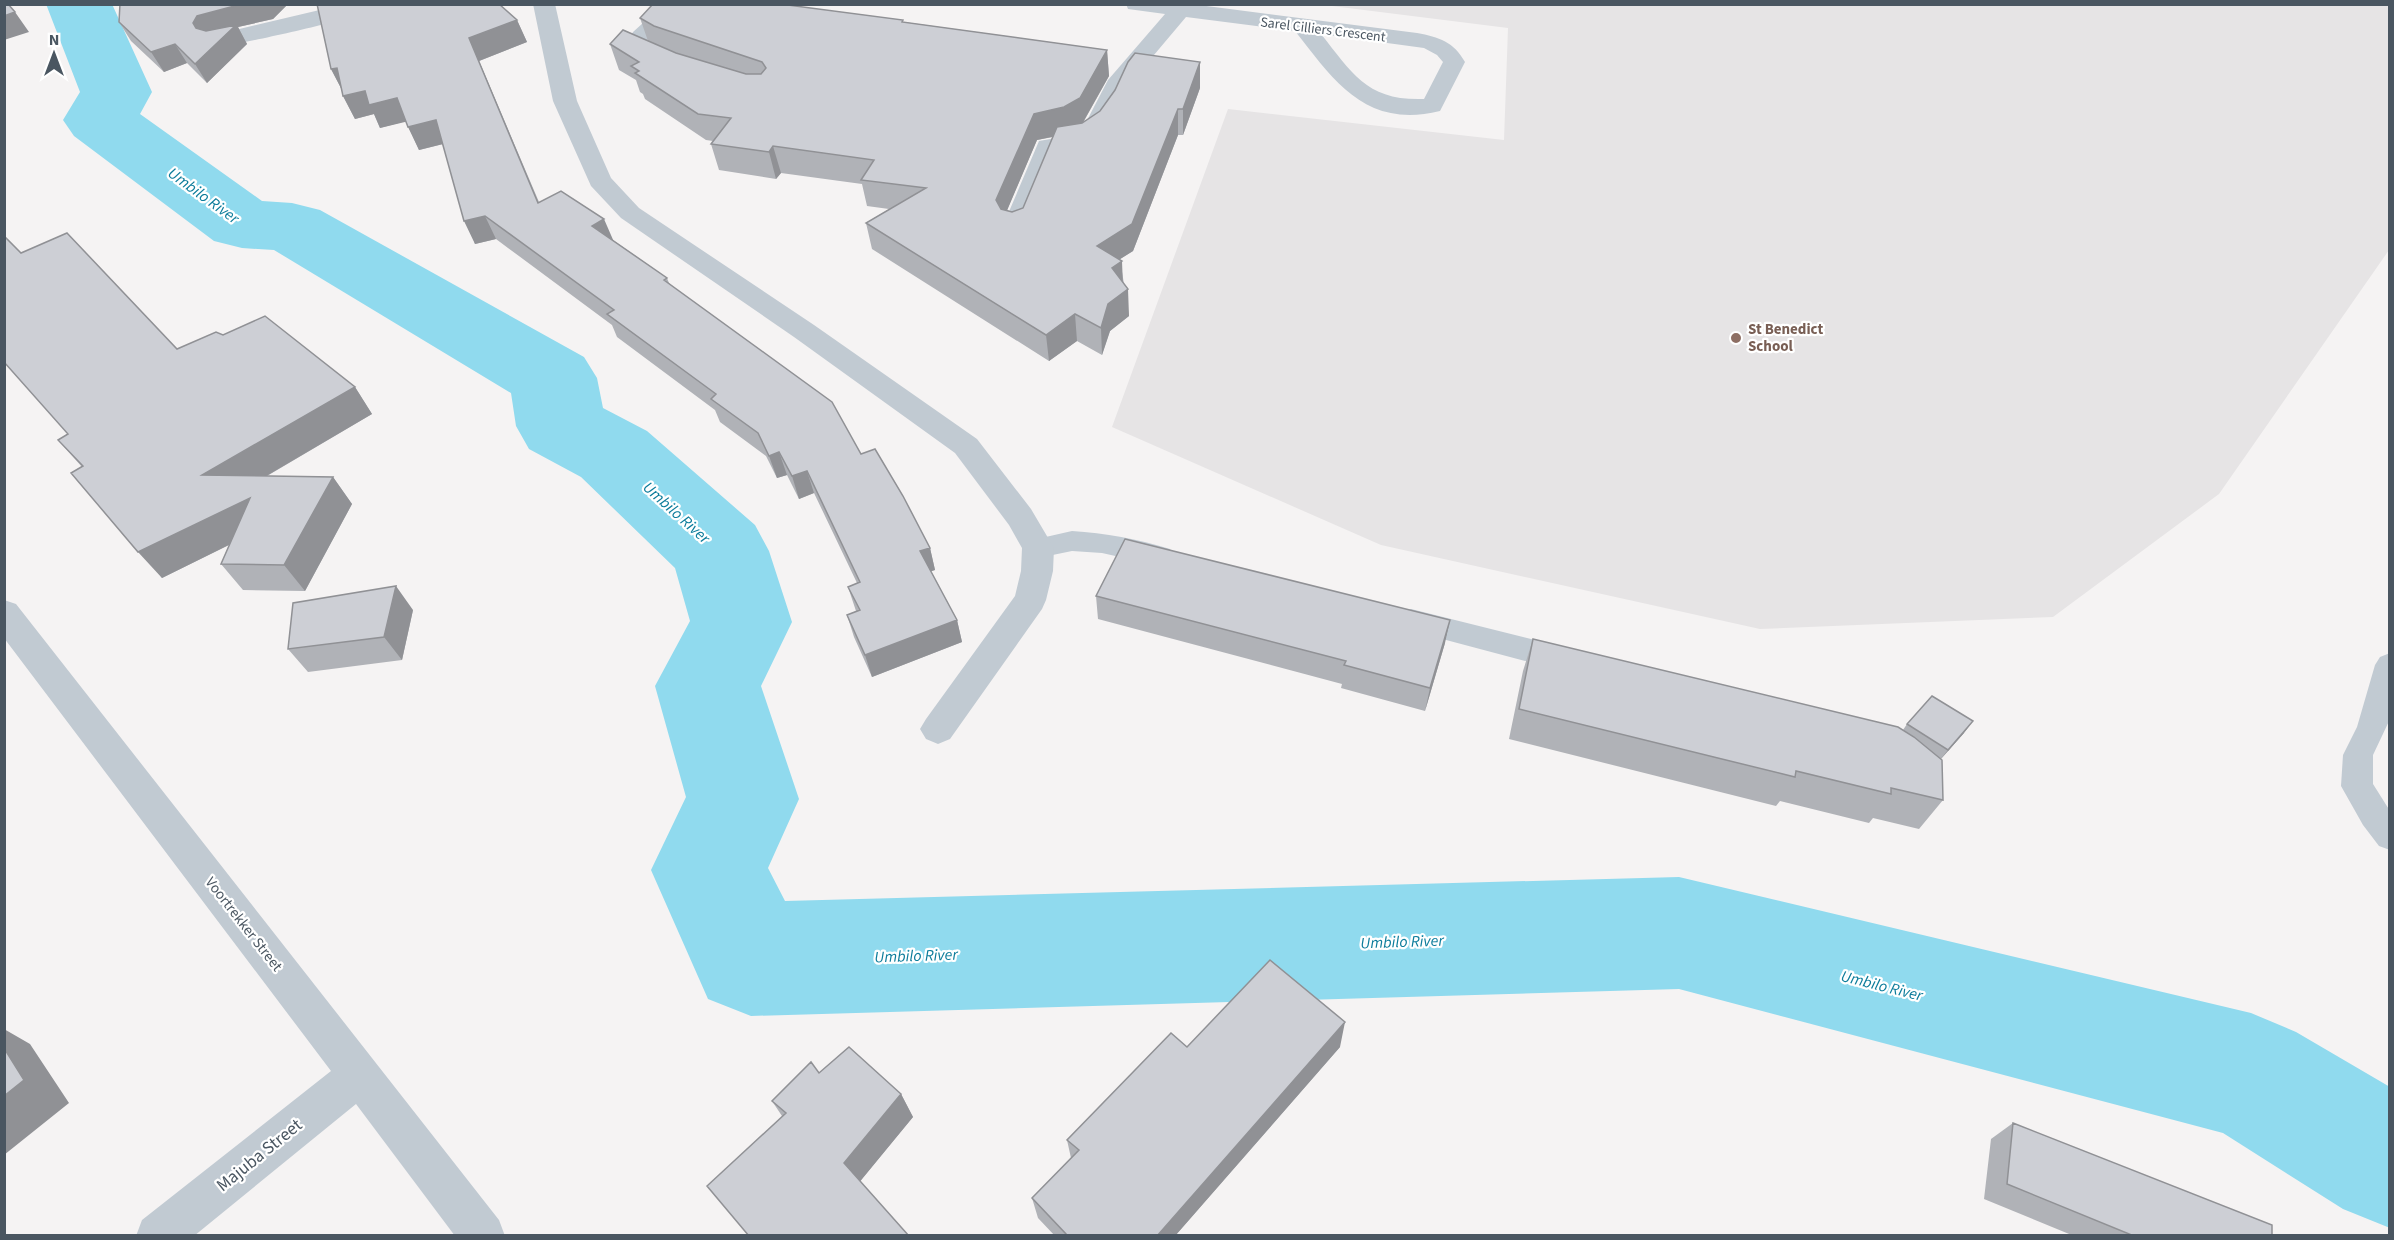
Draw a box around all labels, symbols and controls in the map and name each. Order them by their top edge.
street label: Sarel Cilliers Crescent [1259,12,1387,48]
north arrow [24,24,84,84]
text: N [49,29,59,51]
water label: Umbilo River [163,162,245,230]
place label: St Benedict School [1748,319,1823,357]
marker: St Benedict School [1729,331,1743,345]
water label: Umbilo River [638,477,716,550]
street label: Voortrekker Street [200,873,287,976]
water label: Umbilo River [1360,929,1446,954]
water label: Umbilo River [874,943,960,968]
water label: Umbilo River [1839,965,1926,1007]
street label: Majuba Street [211,1113,308,1198]

